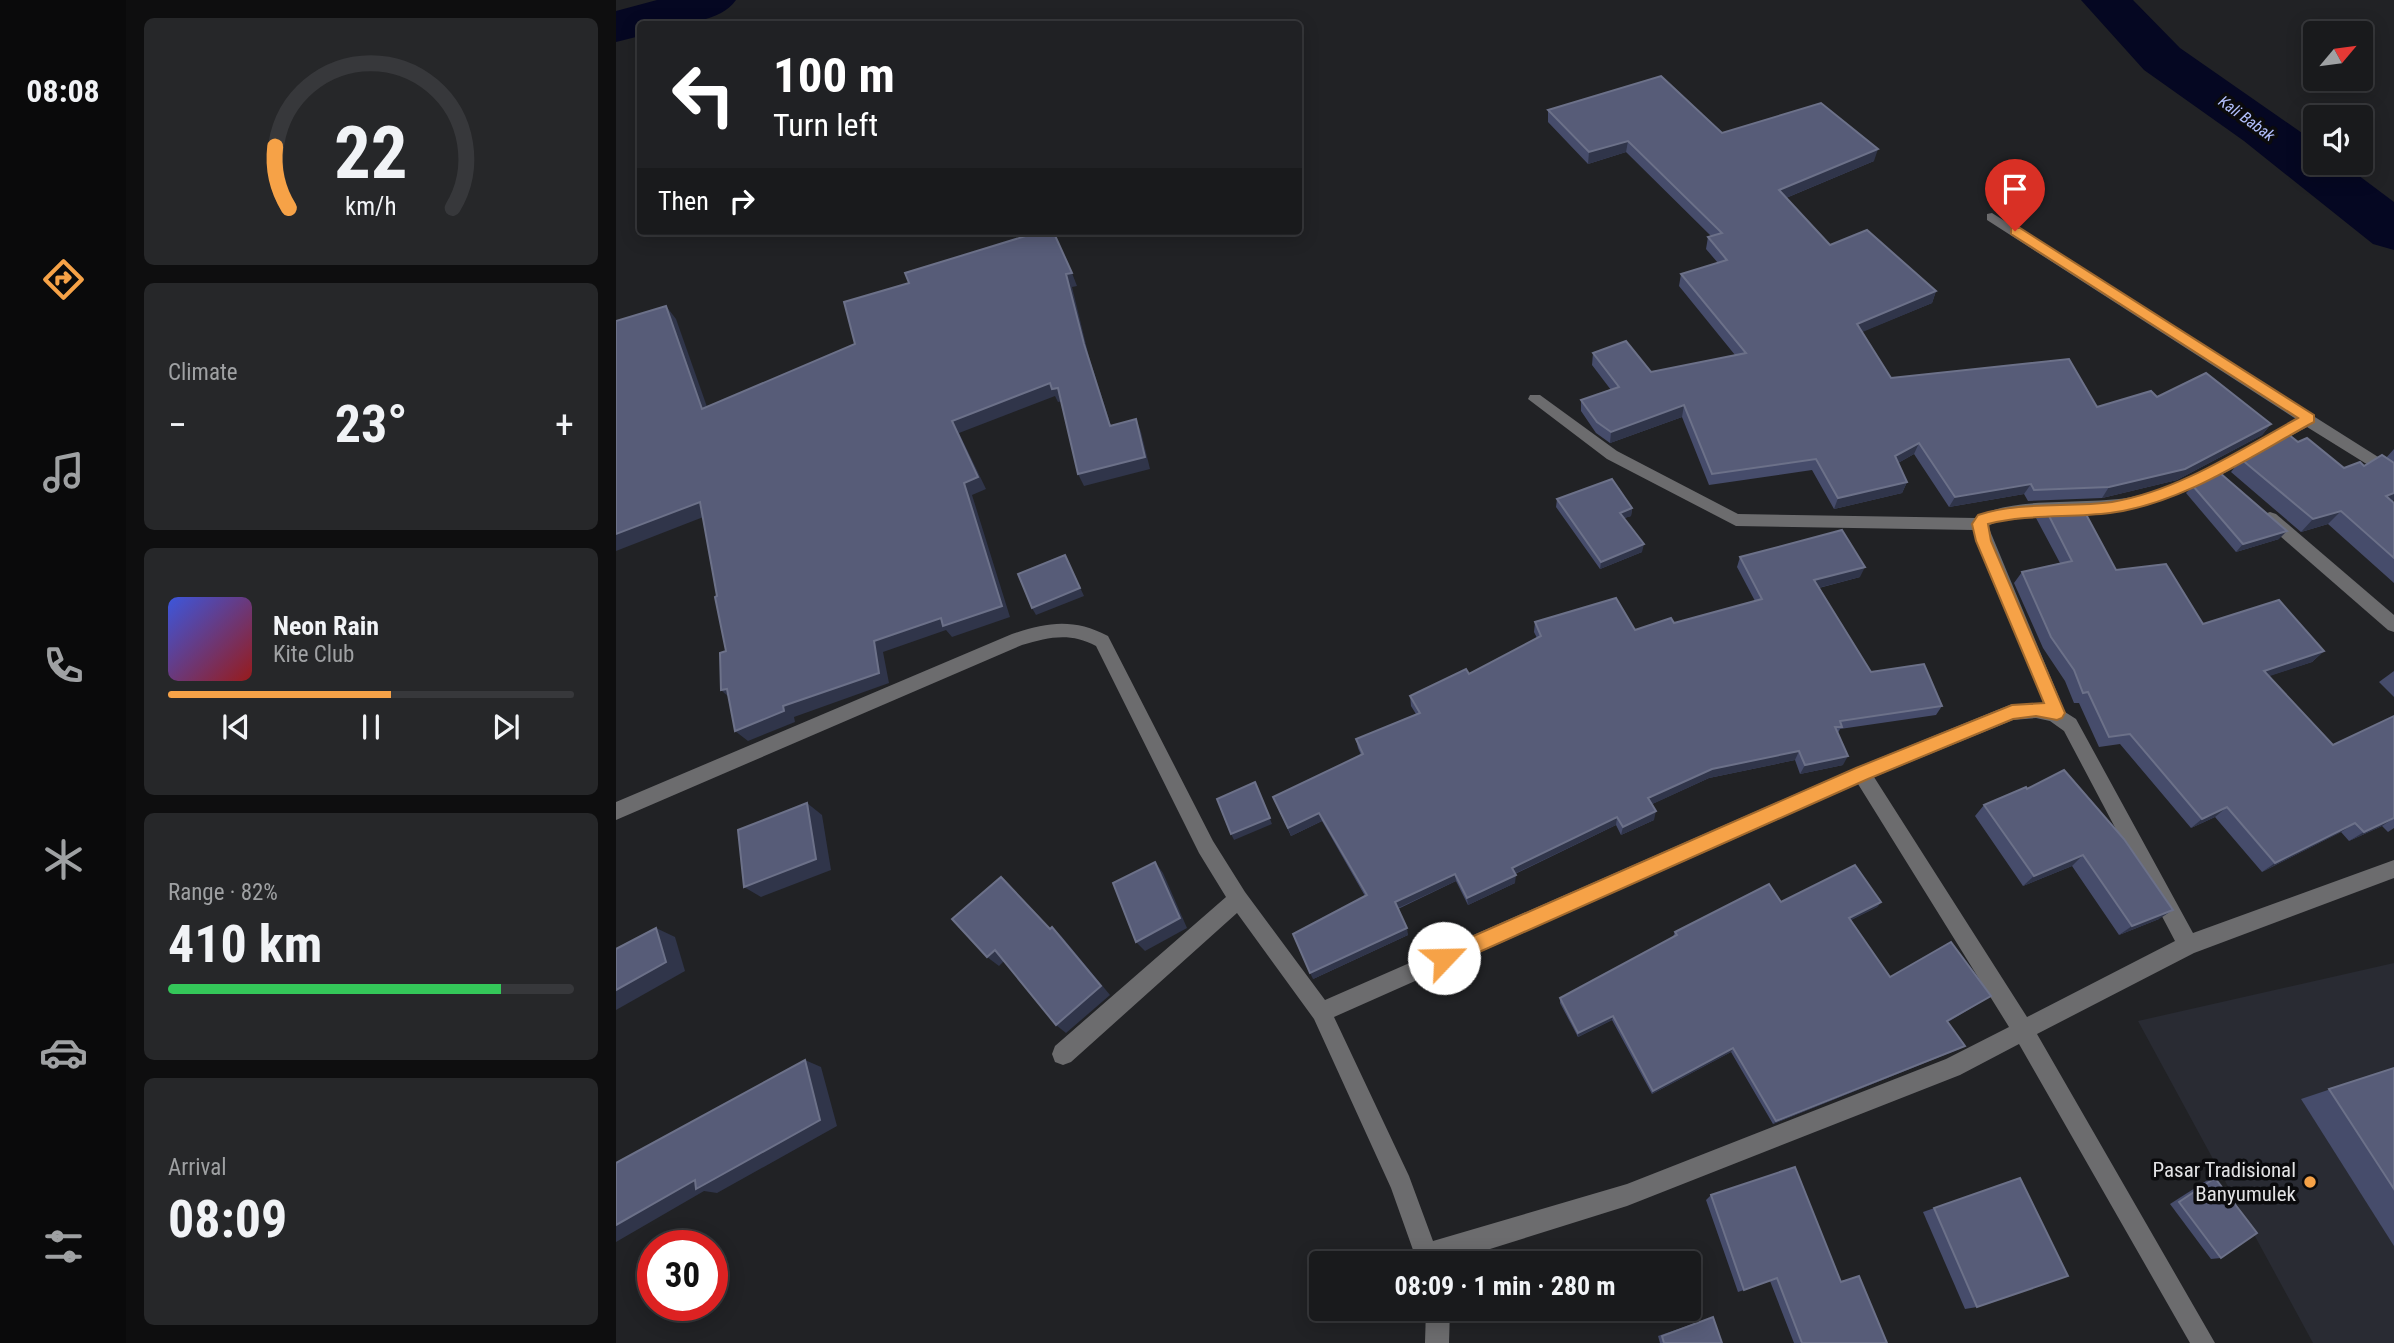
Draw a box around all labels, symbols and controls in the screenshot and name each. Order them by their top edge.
north arrow [2303,21,2373,91]
map controls [2303,21,2373,175]
text: 100 m [773,47,895,104]
icon: left [658,49,749,140]
text: 08:08 [26,72,100,110]
water label: Kali Babak [2215,92,2279,146]
button: sound [2303,105,2373,175]
text: Turn left [773,106,878,144]
text: 22 [334,110,408,196]
pin [1985,159,2045,231]
icon: arrive [1996,170,2034,208]
icon: right [723,182,761,220]
text: Then [658,186,709,216]
text: km/h [345,191,397,220]
icon: directions [39,255,88,304]
text: Climate [168,359,238,386]
text: 23° [335,394,407,455]
text: − [168,403,187,447]
text: + [555,403,574,447]
icon: music [39,448,88,497]
text: Neon Rain [273,611,379,641]
icon: phone [39,641,88,690]
text: Kite Club [273,641,354,668]
icon: previous [217,708,255,746]
icon: pause [352,708,390,746]
icon: next [487,708,525,746]
icon: climate [39,835,88,884]
text: Range · 82% [168,879,278,906]
text: 410 km [168,914,322,975]
position arrow [1407,921,1481,995]
icon: car [39,1028,88,1077]
text: Arrival [168,1154,227,1181]
place label: Pasar Tradisional Banyumulek [2153,1158,2297,1206]
marker: Pasar Tradisional Banyumulek [2302,1174,2318,1190]
text: 08:09 [168,1189,287,1250]
icon: filters [39,1222,88,1271]
speed limit sign: 30 [637,1230,728,1321]
text: 08:09 · 1 min · 280 m [1395,1271,1615,1301]

